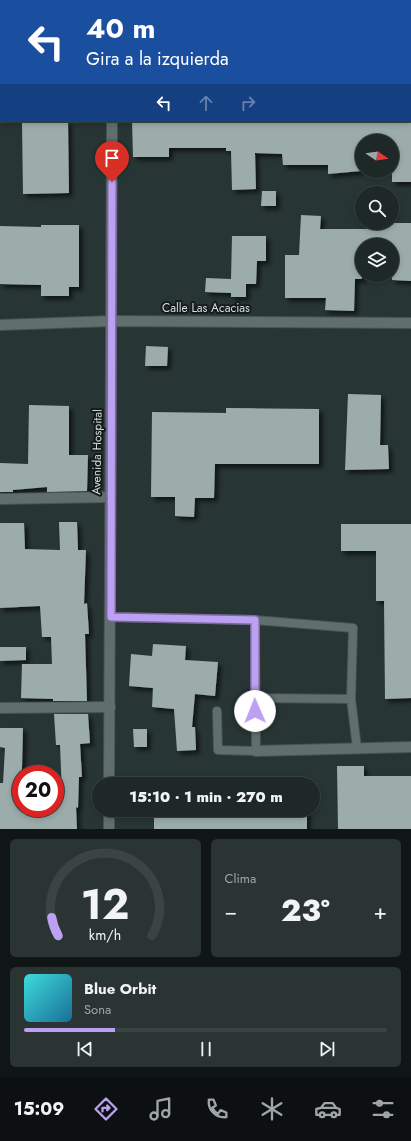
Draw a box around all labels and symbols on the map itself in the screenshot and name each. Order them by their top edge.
north arrow [355,134,399,178]
pin [95,141,129,182]
street label: Calle Las Acacias [162,299,250,317]
street label: Avenida Hospital [87,409,107,495]
position arrow [234,690,276,732]
speed limit sign: 20 [12,765,64,817]

